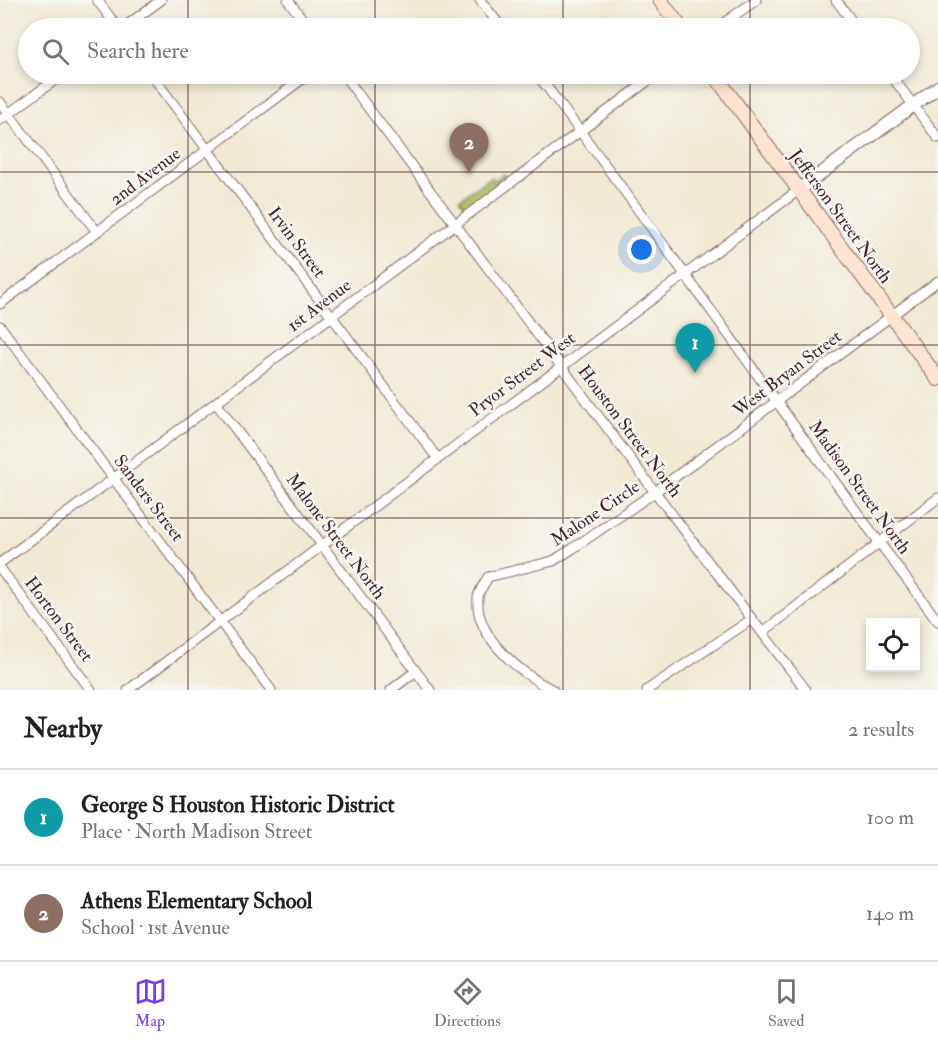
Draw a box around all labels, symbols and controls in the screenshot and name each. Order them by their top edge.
search box [18,18,920,84]
icon: search [39,35,72,68]
text: Search here [87,37,189,65]
pin: 2 [450,124,488,173]
street label: 2nd Avenue [105,142,186,211]
street label: Jefferson Street North [784,144,897,288]
street label: Irvin Street [262,202,331,283]
your location [627,235,656,264]
street label: 1st Avenue [283,274,356,337]
pin: 1 [676,324,714,373]
street label: West Bryan Street [728,325,846,422]
street label: Pryor Street West [464,327,580,422]
street label: Houston Street North [572,361,687,502]
street label: Madison Street North [803,416,916,559]
street label: Sanders Street [108,450,189,547]
street label: Malone Street North [281,469,391,604]
street label: Malone Circle [546,475,645,552]
street label: Horton Street [19,572,98,667]
map controls [866,618,920,672]
button: locate [866,618,920,672]
text: Nearby [24,713,102,745]
text: 2 results [848,717,914,742]
text: George S Houston Historic District [81,791,395,819]
text: 1 [40,805,47,830]
text: 100 m [867,805,914,830]
text: Place · North Madison Street [81,819,312,844]
text: Athens Elementary School [81,887,312,915]
text: 2 [38,901,49,926]
text: 140 m [866,901,914,926]
text: School · 1st Avenue [81,915,230,940]
tab: Map [134,975,167,1031]
tab: Directions [434,975,501,1031]
tab: Saved [768,975,804,1031]

